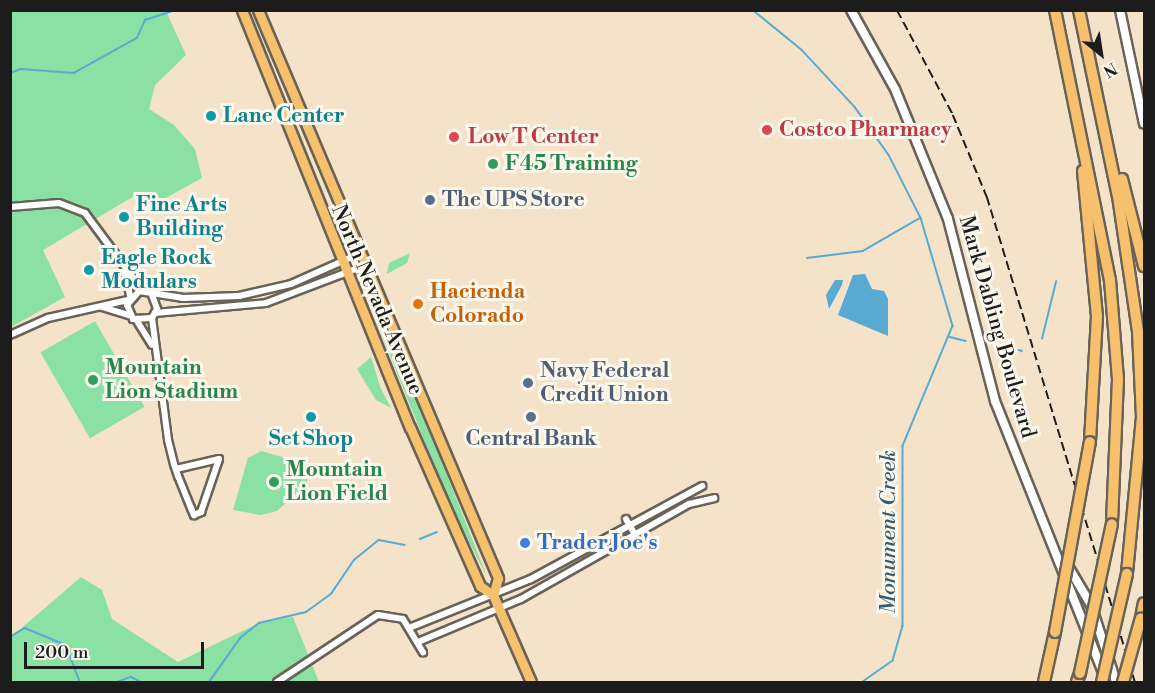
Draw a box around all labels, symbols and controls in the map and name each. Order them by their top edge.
north arrow [1071,24,1131,84]
text: N [1100,58,1120,81]
place label: Lane Center [223,103,345,129]
marker: Lane Center [204,109,218,123]
place label: Costco Pharmacy [779,117,952,143]
marker: Costco Pharmacy [760,123,774,137]
place label: Low T Center [468,124,599,150]
marker: Low T Center [445,128,463,146]
place label: F45 Training [505,151,637,177]
marker: F45 Training [486,157,500,171]
place label: The UPS Store [442,187,585,213]
place label: Fine Arts Building [136,192,227,242]
marker: The UPS Store [423,193,437,207]
street label: North Nevada Avenue [325,201,429,399]
marker: Fine Arts Building [117,210,131,224]
street label: Mark Dabling Boulevard [953,213,1041,441]
place label: Eagle Rock Modulars [101,245,212,295]
marker: Eagle Rock Modulars [82,263,96,277]
place label: Hacienda Colorado [430,279,525,329]
marker: Hacienda Colorado [411,297,425,311]
place label: Mountain Lion Stadium [105,355,238,405]
place label: Navy Federal Credit Union [540,358,669,408]
marker: Mountain Lion Stadium [86,373,100,387]
marker: Navy Federal Credit Union [521,376,535,390]
marker: Set Shop [304,410,318,424]
marker: Central Bank [524,410,538,424]
place label: Set Shop [269,426,353,452]
place label: Central Bank [465,426,597,452]
water label: Monument Creek [876,450,902,614]
place label: Mountain Lion Field [286,457,388,507]
marker: Mountain Lion Field [267,475,281,489]
place label: Trader Joe's [537,530,657,556]
marker: Trader Joe's [518,536,532,550]
scale bar [27,630,207,668]
text: 200 m [35,641,89,664]

